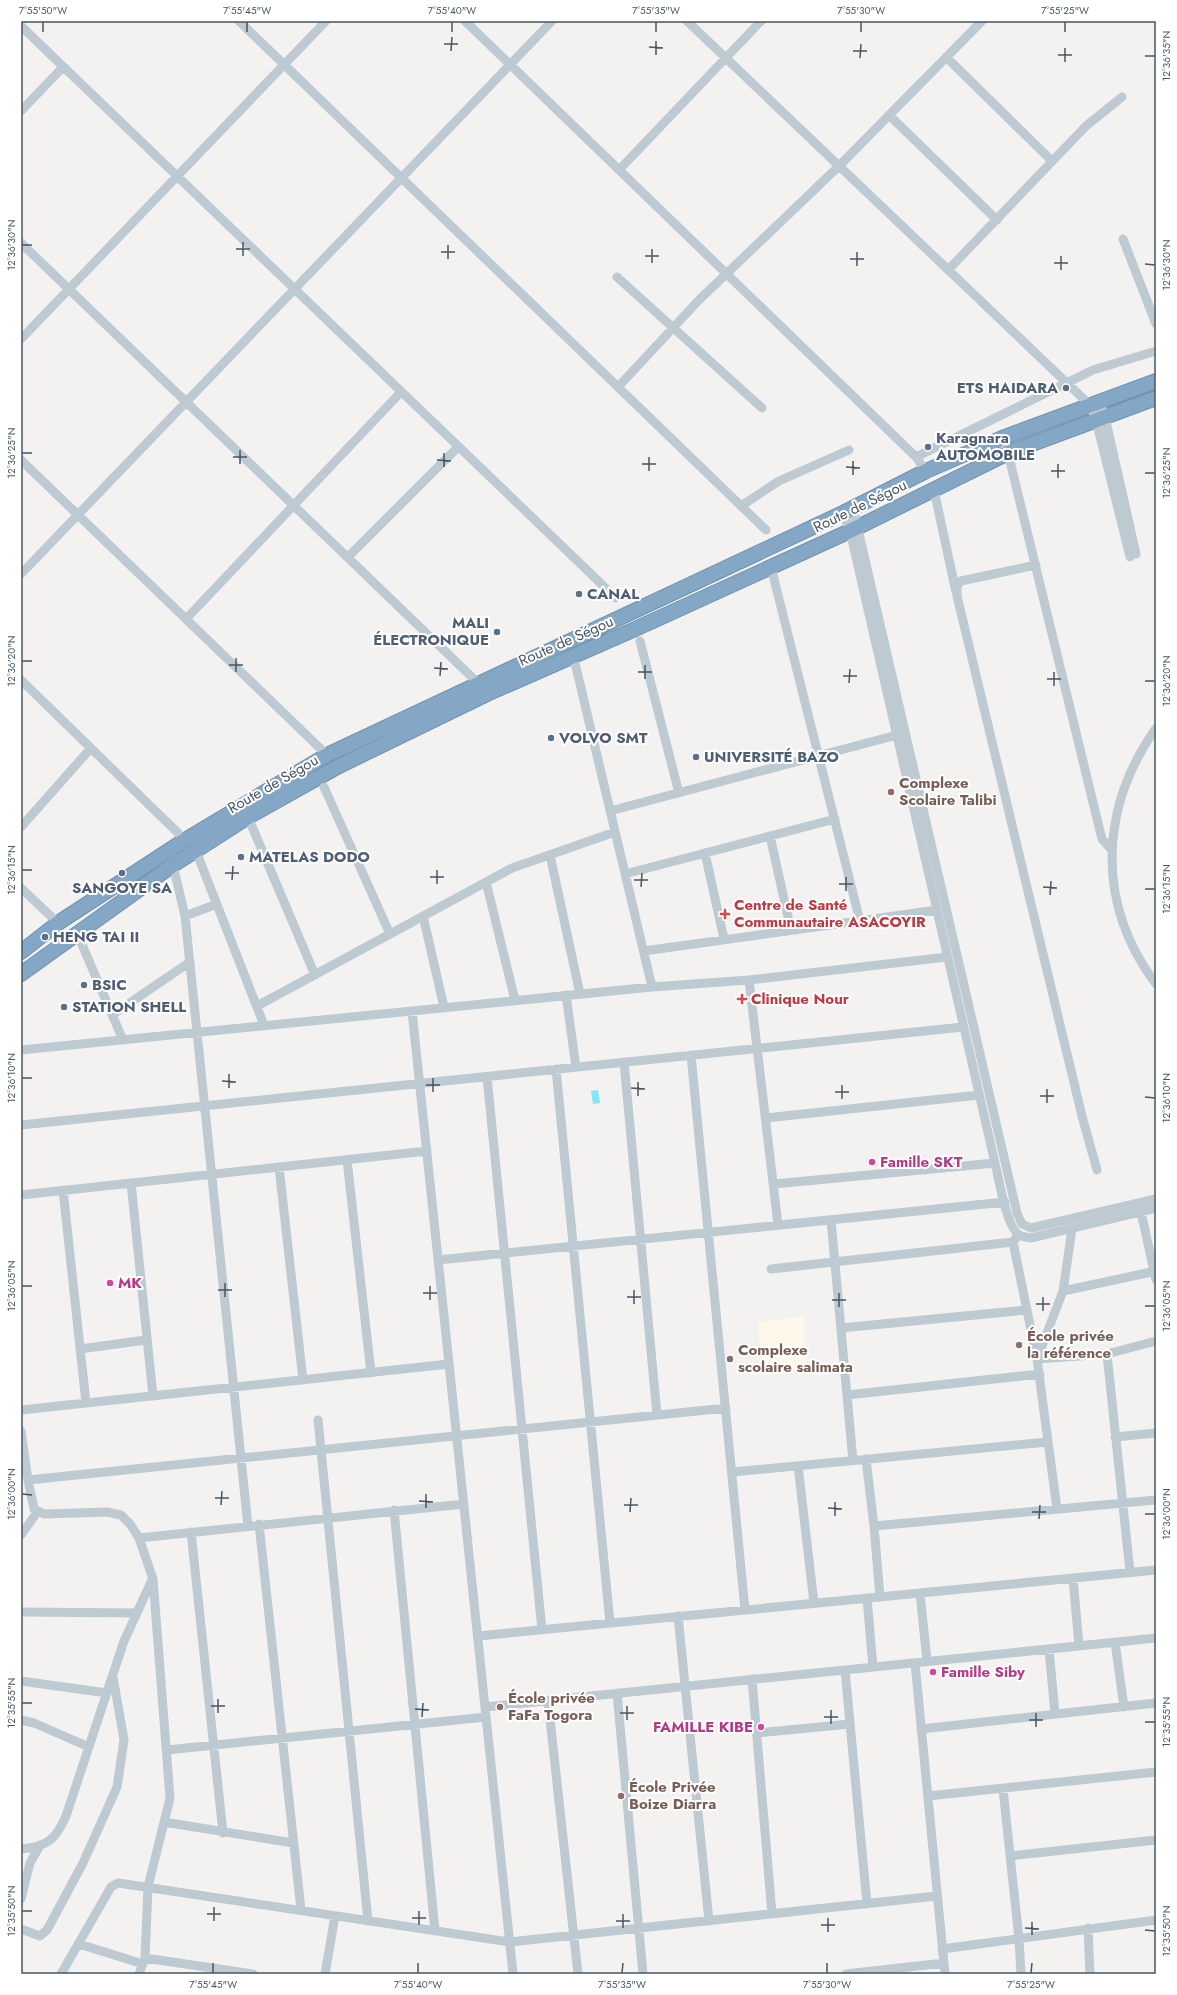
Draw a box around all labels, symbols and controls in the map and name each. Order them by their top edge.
text: 7°55'50"W [19,3,67,18]
text: 7°55'45"W [223,3,271,18]
text: 7°55'40"W [428,3,476,18]
text: 7°55'35"W [632,3,680,18]
text: 7°55'30"W [837,3,885,18]
text: 7°55'25"W [1041,3,1089,18]
text: 12°36'35"N [1159,31,1174,81]
text: 12°36'30"N [4,220,19,270]
text: 12°36'30"N [1159,240,1174,290]
place label: ETS HAIDARA [957,377,1059,399]
marker: ETS HAIDARA [1061,383,1071,393]
place label: Karagnara AUTOMOBILE [935,427,1035,466]
text: 12°36'25"N [4,428,19,478]
marker: Karagnara AUTOMOBILE [923,442,933,452]
text: 12°36'25"N [1159,448,1174,498]
street label: Route de Ségou [810,474,910,538]
place label: CANAL [587,583,639,605]
marker: CANAL [574,589,584,599]
street label: Route de Ségou [515,610,617,672]
place label: MALI ÉLECTRONIQUE [373,612,489,651]
marker: MALI ÉLECTRONIQUE [492,627,502,637]
text: 12°36'20"N [4,635,19,687]
text: 12°36'20"N [1159,655,1174,707]
place label: VOLVO SMT [558,727,648,749]
marker: VOLVO SMT [546,733,556,743]
place label: UNIVERSITÉ BAZO [704,746,839,768]
street label: Route de Ségou [223,749,323,819]
marker: UNIVERSITÉ BAZO [691,752,701,762]
place label: Complexe Scolaire Talibi [899,772,997,811]
marker: Complexe Scolaire Talibi [886,787,896,797]
text: 12°36'15"N [4,845,19,895]
place label: MATELAS DODO [249,846,370,868]
marker: MATELAS DODO [236,852,246,862]
text: 12°36'15"N [1159,864,1174,914]
marker: SANGOYE SA [117,868,127,878]
place label: SANGOYE SA [72,877,173,899]
place label: Centre de Santé Communautaire ASACOYIR [734,894,926,933]
marker: Centre de Santé Communautaire ASACOYIR [719,908,731,920]
place label: HENG TAI II [53,926,139,948]
marker: HENG TAI II [40,932,50,942]
place label: BSIC [92,974,127,996]
marker: BSIC [79,980,89,990]
place label: Clinique Nour [751,988,850,1010]
marker: Clinique Nour [736,993,748,1005]
place label: STATION SHELL [72,996,186,1018]
marker: STATION SHELL [59,1002,69,1012]
text: 12°36'10"N [4,1053,19,1103]
text: 12°36'10"N [1159,1073,1174,1123]
place label: Famille SKT [880,1151,963,1173]
marker: Famille SKT [867,1157,877,1167]
text: 12°36'05"N [4,1260,19,1312]
place label: MK [118,1272,142,1294]
marker: MK [105,1278,115,1288]
text: 12°36'05"N [1159,1280,1174,1332]
place label: École privée la référence [1027,1325,1114,1364]
place label: Complexe scolaire salimata [738,1339,853,1378]
marker: École privée la référence [1014,1340,1024,1350]
marker: Complexe scolaire salimata [725,1354,735,1364]
text: 12°36'00"N [4,1468,19,1520]
text: 12°36'00"N [1159,1488,1174,1540]
place label: Famille Siby [941,1661,1025,1683]
marker: Famille Siby [928,1667,938,1677]
text: 12°35'55"N [4,1678,19,1728]
place label: École privée FaFa Togora [508,1687,595,1726]
text: 12°35'55"N [1159,1697,1174,1747]
marker: École privée FaFa Togora [495,1702,505,1712]
place label: FAMILLE KIBE [653,1716,753,1738]
marker: FAMILLE KIBE [756,1722,766,1732]
place label: École Privée Boize Diarra [629,1776,716,1815]
marker: École Privée Boize Diarra [616,1791,626,1801]
text: 12°35'50"N [4,1886,19,1936]
text: 12°35'50"N [1159,1906,1174,1956]
text: 7°55'45"W [189,1977,237,1992]
text: 7°55'40"W [394,1977,442,1992]
text: 7°55'35"W [598,1977,646,1992]
text: 7°55'30"W [803,1977,851,1992]
text: 7°55'25"W [1007,1977,1055,1992]

